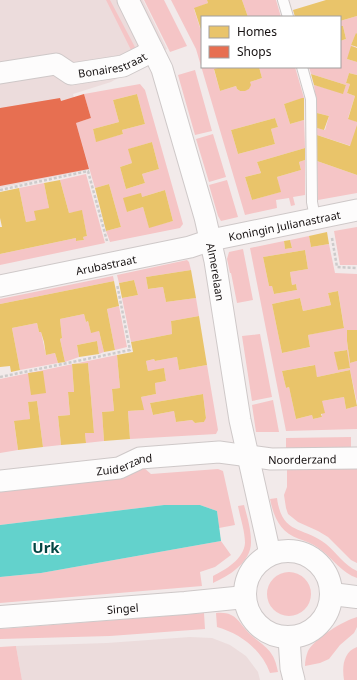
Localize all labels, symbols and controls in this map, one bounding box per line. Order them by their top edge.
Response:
legend [201,16,341,68]
text: Homes [237,23,277,40]
text: Shops [237,43,272,60]
street label: Bonairestraat [77,49,149,80]
street label: Koningin Julianastraat [227,206,342,244]
street label: Almerelaan [204,241,229,302]
street label: Arubastraat [74,251,137,278]
street label: Zuiderzand [95,450,153,478]
street label: Noorderzand [268,451,337,467]
district label: Urk [32,537,60,557]
street label: Singel [106,599,139,616]

